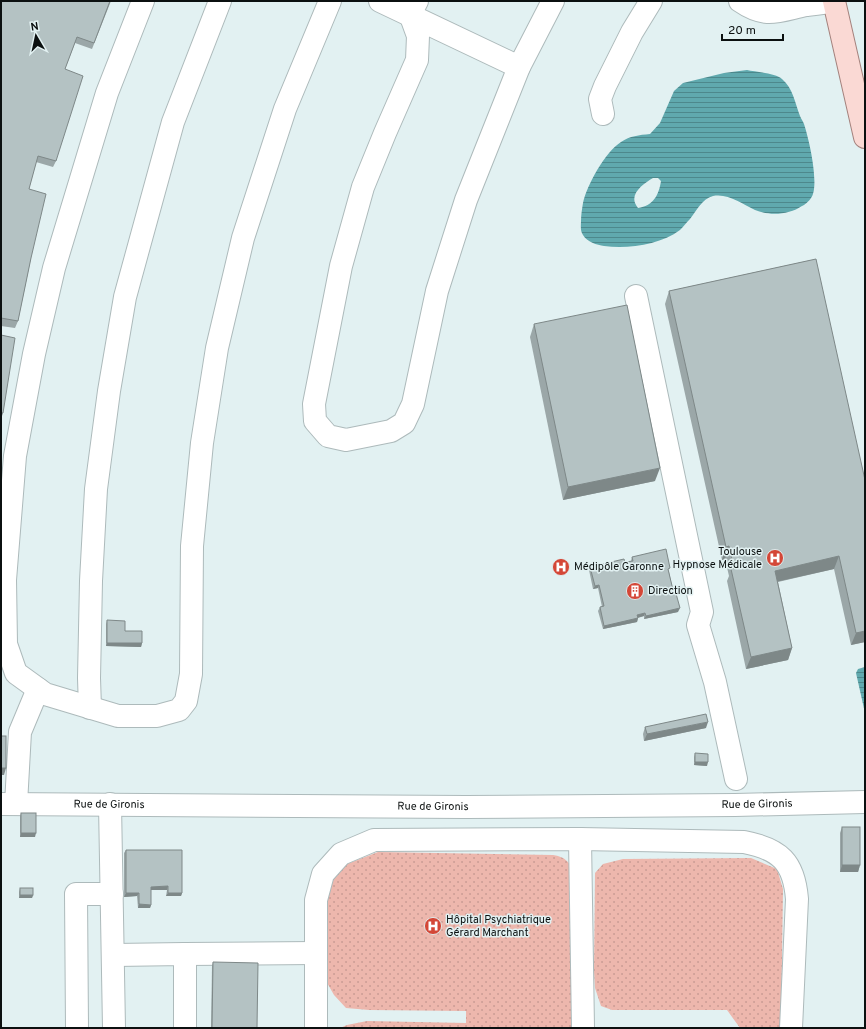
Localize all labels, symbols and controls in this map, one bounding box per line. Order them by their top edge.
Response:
north arrow [16,16,56,56]
scale bar [722,16,783,42]
text: N [30,20,40,35]
text: 20 m [728,23,756,39]
place label: Toulouse Hypnose Médicale [673,545,762,572]
hospital icon: Toulouse Hypnose Médicale [765,548,785,568]
hospital icon: Médipôle Garonne [551,557,571,577]
place label: Médipôle Garonne [574,560,664,574]
building icon: Direction [625,581,645,601]
place label: Direction [648,584,693,598]
street label: Rue de Gironis [73,797,145,812]
street label: Rue de Gironis [721,797,793,812]
street label: Rue de Gironis [397,800,469,814]
place label: Hôpital Psychiatrique Gérard Marchant [446,913,551,940]
hospital icon: Hôpital Psychiatrique Gérard Marchant [423,916,443,936]

